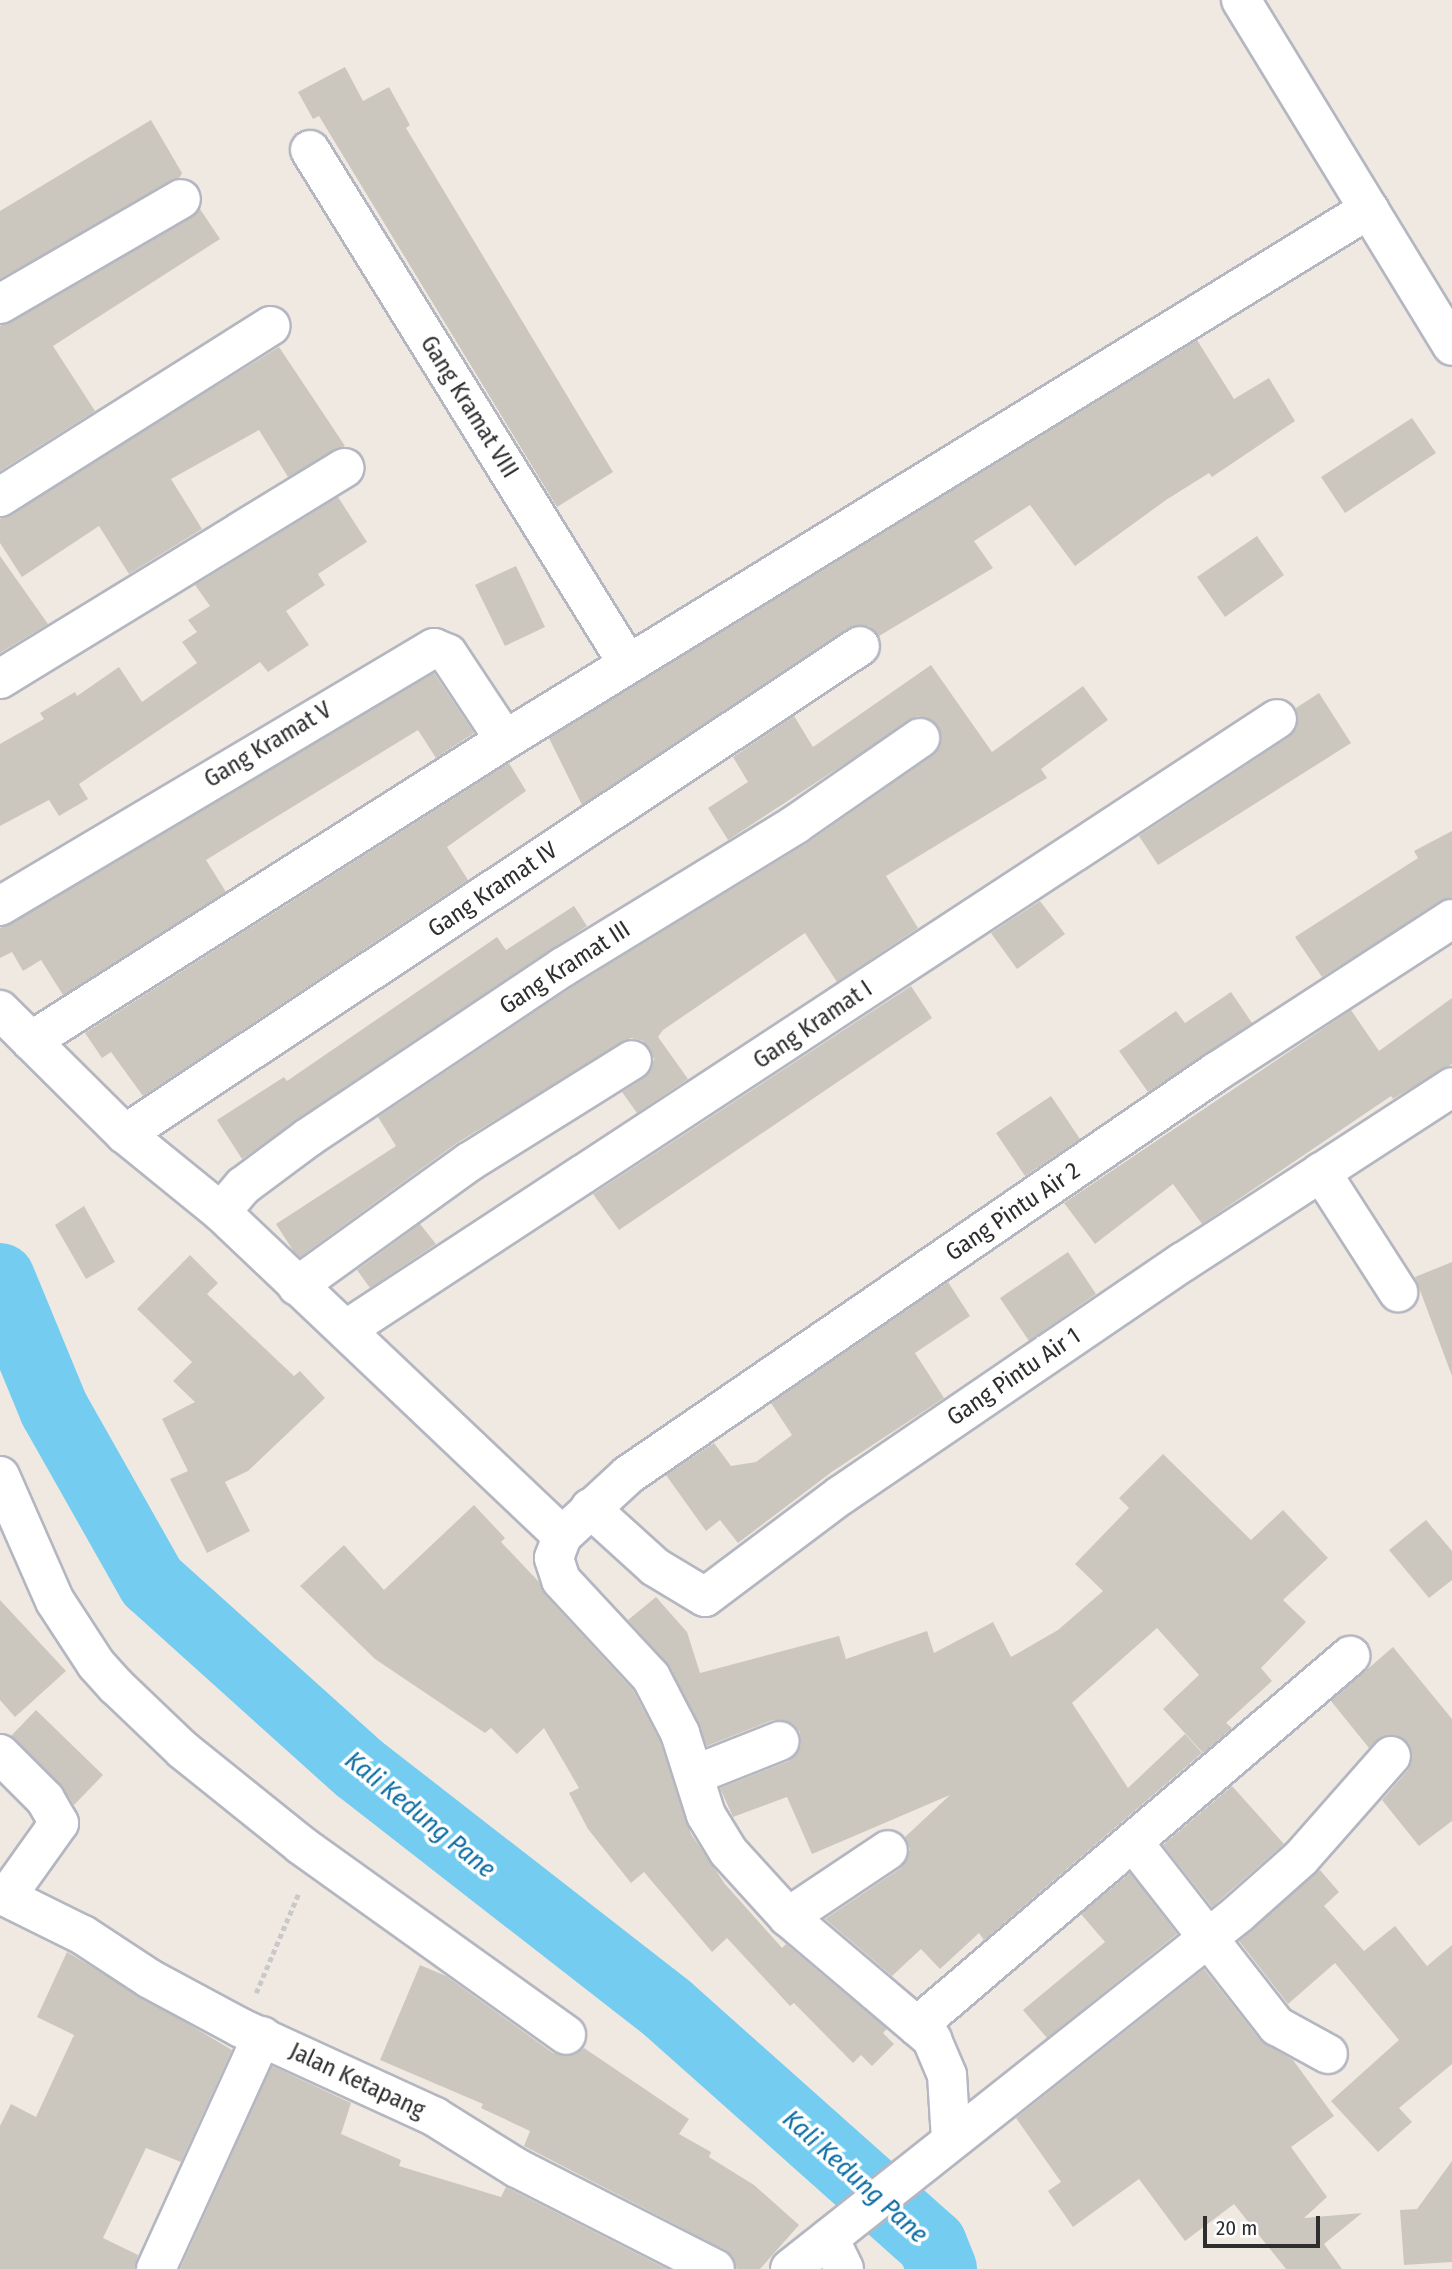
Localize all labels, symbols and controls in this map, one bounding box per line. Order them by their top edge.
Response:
street label: Gang Kramat VIII [414,331,524,483]
street label: Gang Kramat V [199,696,337,794]
street label: Gang Kramat IV [423,836,563,944]
street label: Gang Kramat III [494,915,636,1021]
street label: Gang Kramat I [748,975,878,1075]
street label: Gang Pintu Air 2 [940,1157,1086,1267]
street label: Gang Pintu Air 1 [942,1322,1086,1432]
water label: Kali Kedung Pane [339,1745,501,1885]
street label: Jalan Ketapang [285,2037,429,2125]
water label: Kali Kedung Pane [776,2104,934,2250]
scale bar [1207,2202,1324,2246]
text: 20 m [1216,2215,1257,2241]

